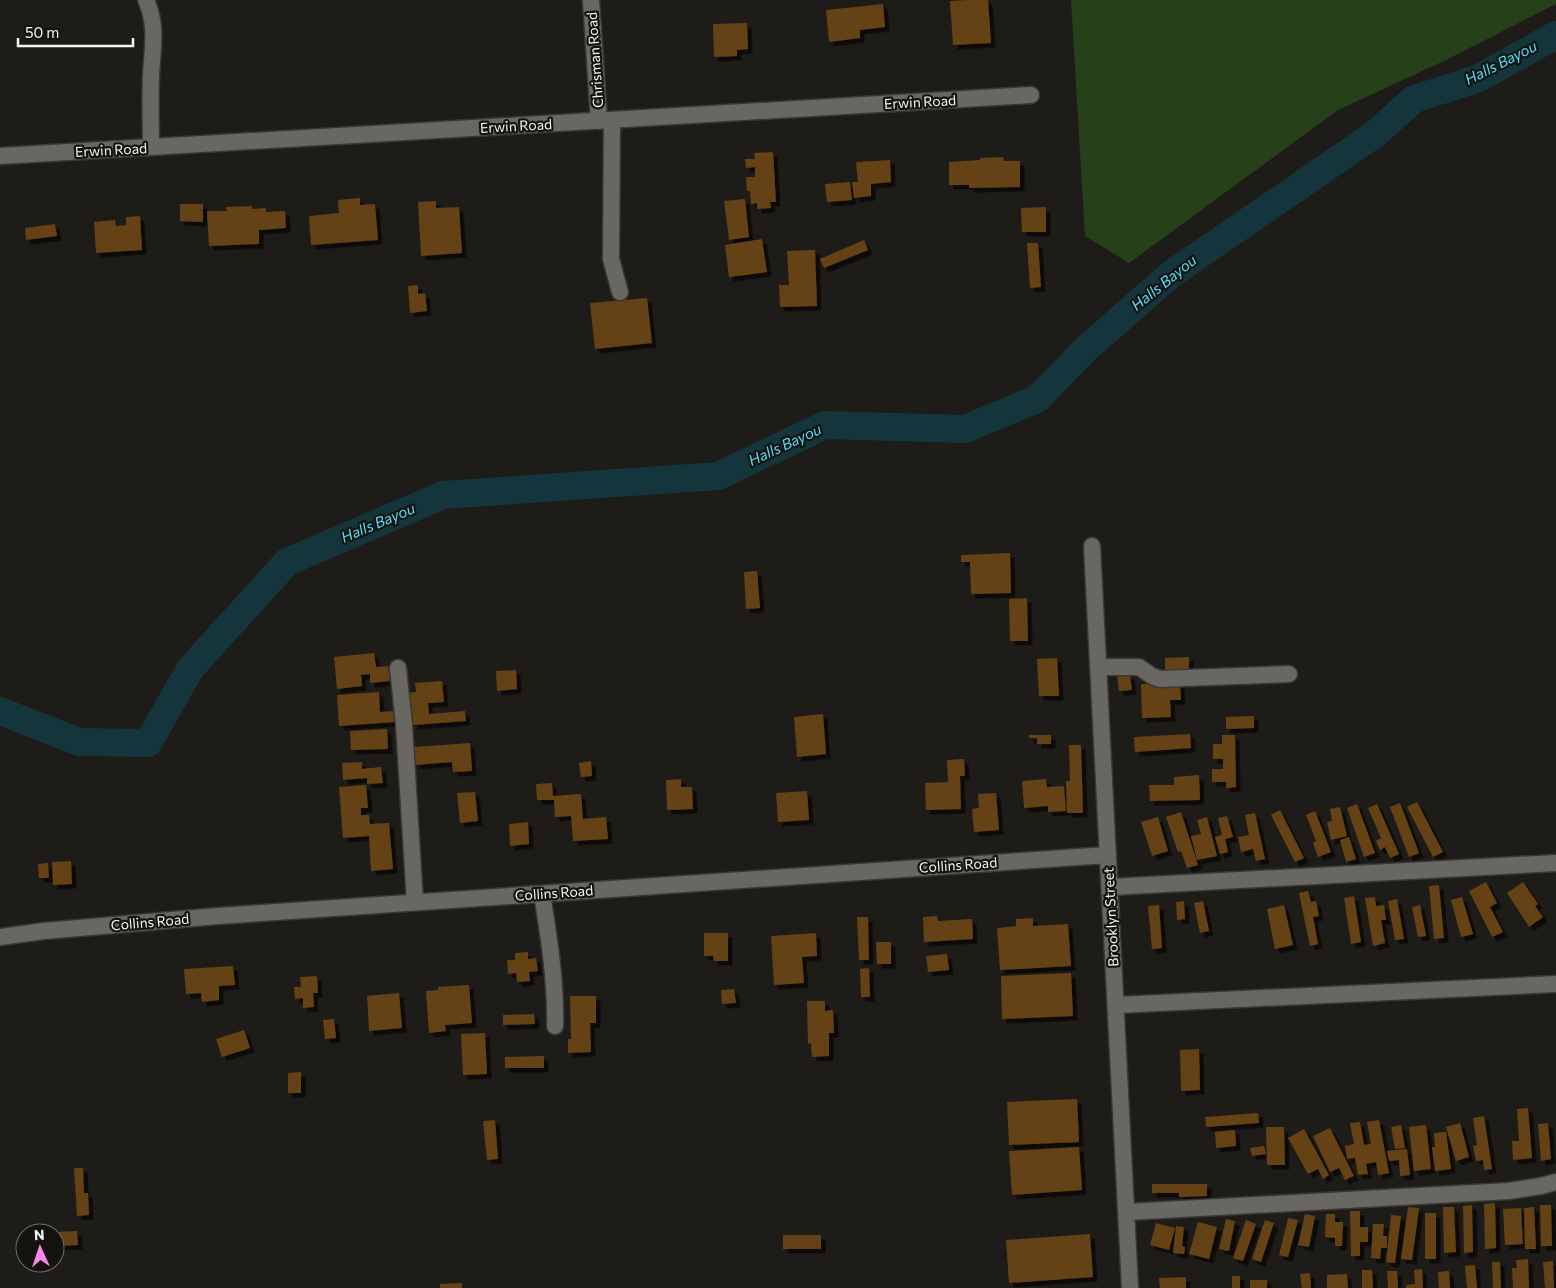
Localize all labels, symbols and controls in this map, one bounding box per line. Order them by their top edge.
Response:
street label: Chrisman Road [583,12,606,109]
scale bar [18,15,132,47]
text: 50 m [25,23,59,41]
water label: Halls Bayou [1461,36,1540,88]
street label: Erwin Road [884,91,956,112]
street label: Erwin Road [480,115,552,136]
street label: Erwin Road [75,139,147,160]
water label: Halls Bayou [1127,250,1200,314]
water label: Halls Bayou [745,419,825,469]
water label: Halls Bayou [338,498,418,546]
street label: Collins Road [918,853,998,876]
street label: Brooklyn Street [1099,867,1122,967]
street label: Collins Road [514,881,594,904]
street label: Collins Road [110,910,190,933]
north arrow [15,1223,65,1273]
text: N [34,1226,45,1243]

